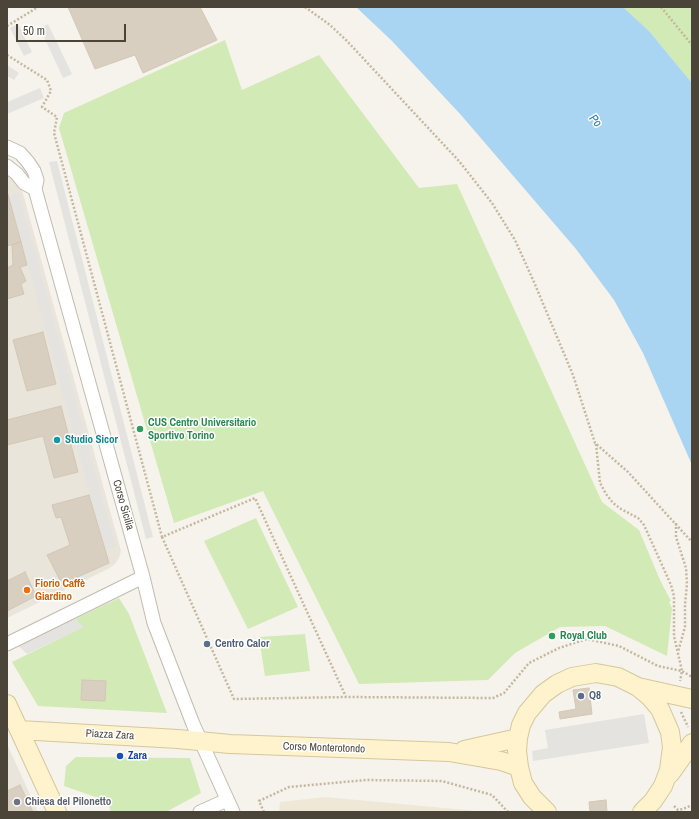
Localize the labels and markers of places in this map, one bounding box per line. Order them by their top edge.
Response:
place label: CUS Centro Universitario Sportivo Torino [148,416,256,442]
marker: CUS Centro Universitario Sportivo Torino [135,424,145,434]
place label: Studio Sicor [65,433,118,447]
marker: Studio Sicor [52,435,62,445]
place label: Fiorio Caffè Giardino [35,577,85,603]
marker: Fiorio Caffè Giardino [22,585,32,595]
place label: Royal Club [560,629,607,643]
marker: Royal Club [547,631,557,641]
place label: Centro Calor [215,637,270,651]
marker: Centro Calor [202,639,212,649]
place label: Q8 [589,689,601,703]
marker: Q8 [576,691,586,701]
place label: Zara [128,749,147,763]
marker: Zara [115,751,125,761]
place label: Chiesa del Pilonetto [25,795,111,809]
marker: Chiesa del Pilonetto [12,797,22,807]

